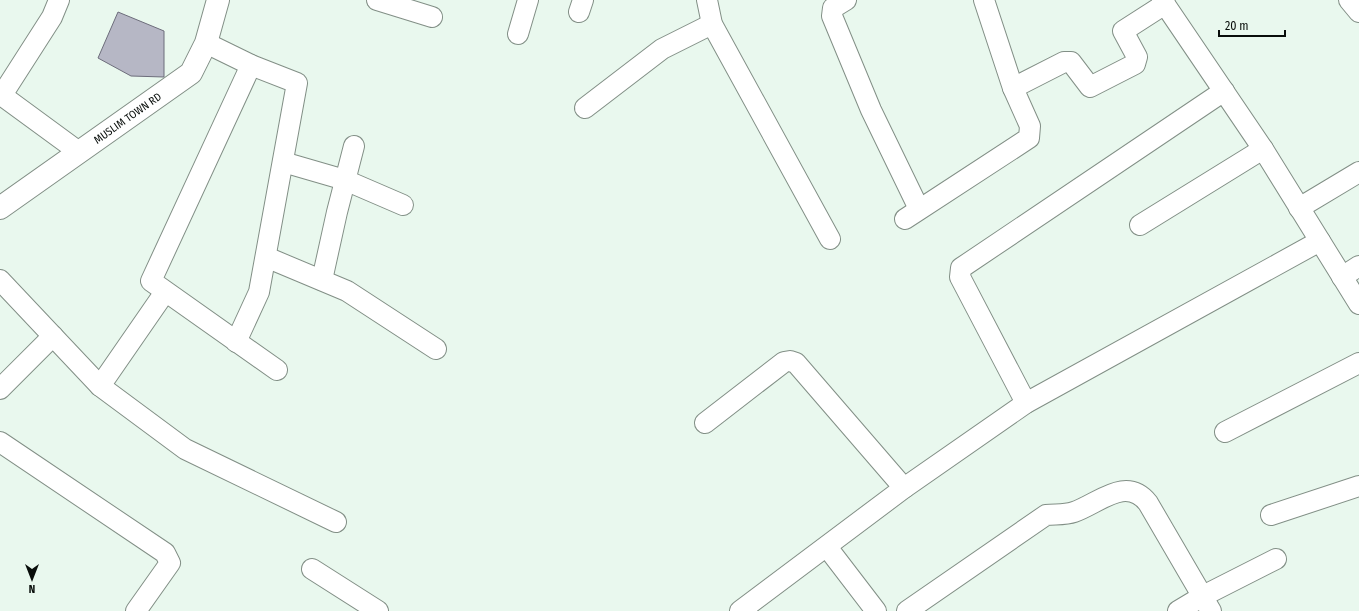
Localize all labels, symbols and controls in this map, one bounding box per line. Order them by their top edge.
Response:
scale bar [1219,12,1285,38]
text: 20 m [1225,19,1249,33]
street label: MUSLIM TOWN RD [91,90,164,147]
north arrow [12,559,52,599]
text: N [29,582,35,595]

